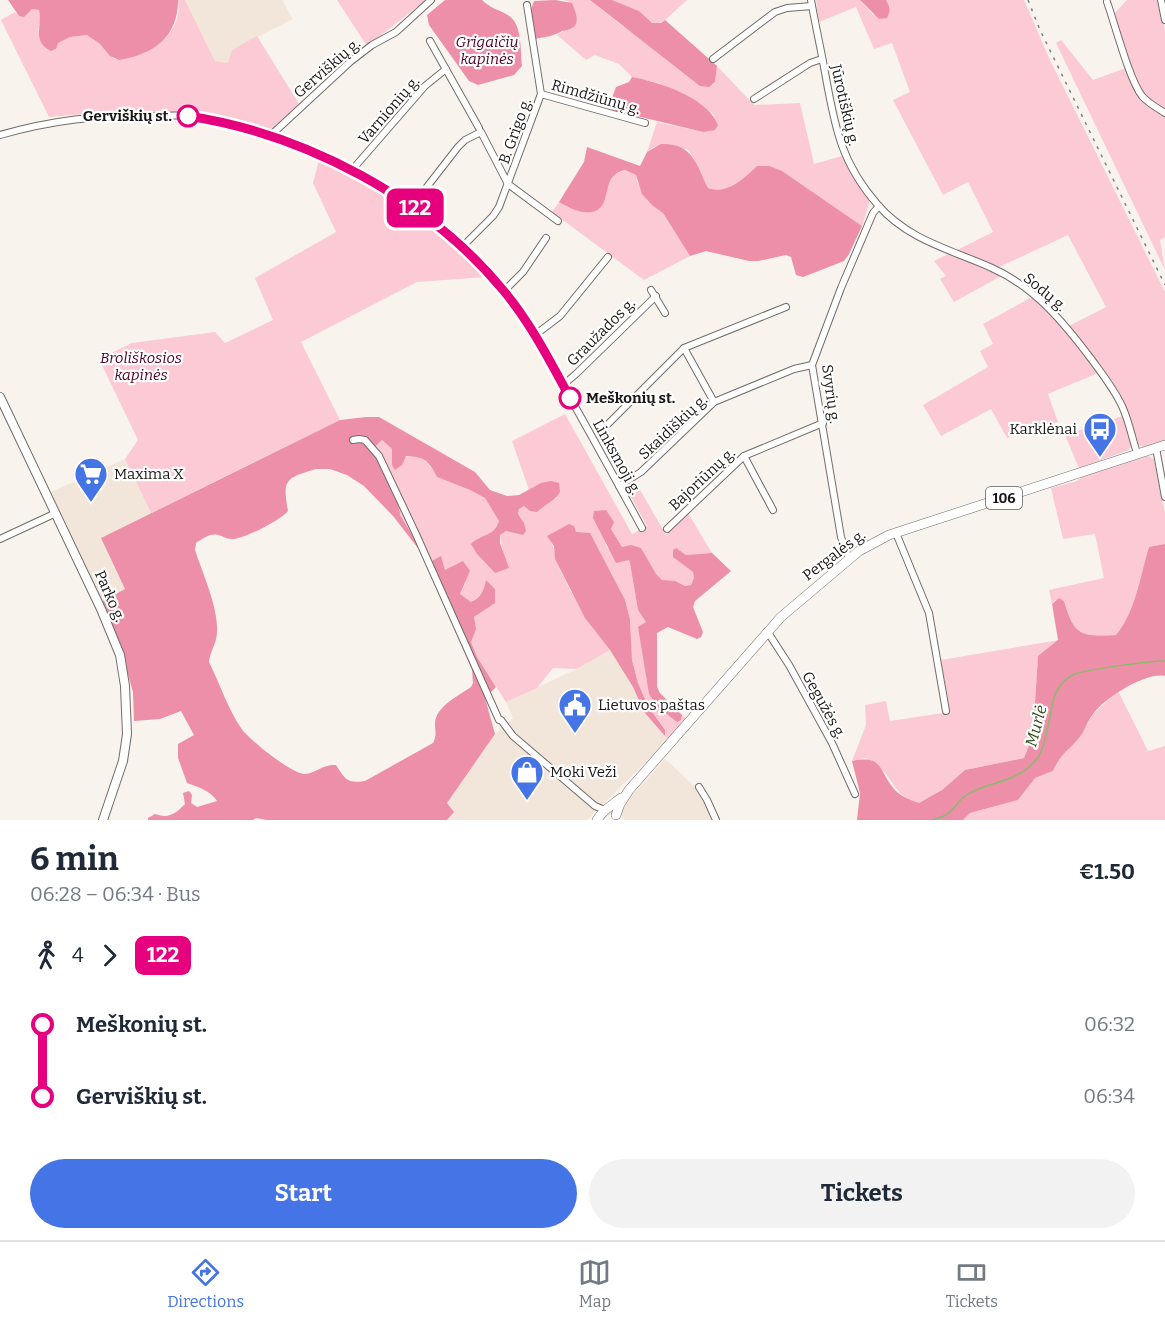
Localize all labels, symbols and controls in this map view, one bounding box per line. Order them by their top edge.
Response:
park label: Grigaičių kapinės [455,33,519,68]
street label: Gerviškių g. [290,34,364,102]
street label: Jūrotiškių g. [827,62,863,147]
street label: Varnionių g. [355,72,423,148]
street label: Rimdžiūnų g. [549,76,643,118]
street label: B. Grigo g. [495,96,535,166]
marker: Gerviškių st. [177,105,199,127]
place label: Gerviškių st. [83,107,172,125]
line badge: 122 [380,188,450,228]
text: 122 [399,195,431,221]
street label: Sodų g. [1020,269,1070,315]
street label: Graužados g. [563,294,639,370]
park label: Broliškosios kapinės [100,349,182,384]
street label: Svyrių g. [818,363,844,425]
marker: Meškonių st. [559,387,581,409]
place label: Meškonių st. [586,389,675,407]
street label: Skaidiškių g. [635,391,711,463]
bus stop icon: Karklėnai [1082,411,1118,458]
street label: Linksmoji g. [589,416,645,498]
place label: Karklėnai [1009,420,1078,438]
street label: Bajoriūnų g. [665,444,739,514]
supermarket icon: Maxima X [73,456,109,503]
place label: Maxima X [114,465,184,483]
road number: 106 [986,487,1022,509]
street label: Pergalės g. [799,526,869,584]
street label: Parko g. [91,568,129,624]
street label: Gegužės g. [798,668,850,742]
public building icon: Lietuvos paštas [557,687,593,734]
place label: Lietuvos paštas [598,696,705,714]
water label: Murlė [1021,703,1051,749]
shop icon: Moki Veži [509,754,545,801]
place label: Moki Veži [550,763,617,781]
text: 6 min [30,839,119,879]
text: €1.50 [1079,858,1135,885]
text: 06:28 – 06:34 · Bus [30,882,201,906]
icon: walk [30,939,63,972]
icon: forward [93,939,126,972]
text: 122 [147,942,179,968]
text: 4 [72,943,84,967]
text: Meškonių st. [76,1011,207,1038]
text: 06:32 [1084,1012,1135,1036]
text: Gerviškių st. [76,1083,207,1110]
text: 06:34 [1083,1084,1135,1108]
button: Start [30,1159,577,1228]
button: Tickets [589,1159,1135,1228]
tab: Directions [167,1256,244,1311]
tab: Map [578,1256,611,1311]
tab: Tickets [946,1256,998,1311]

